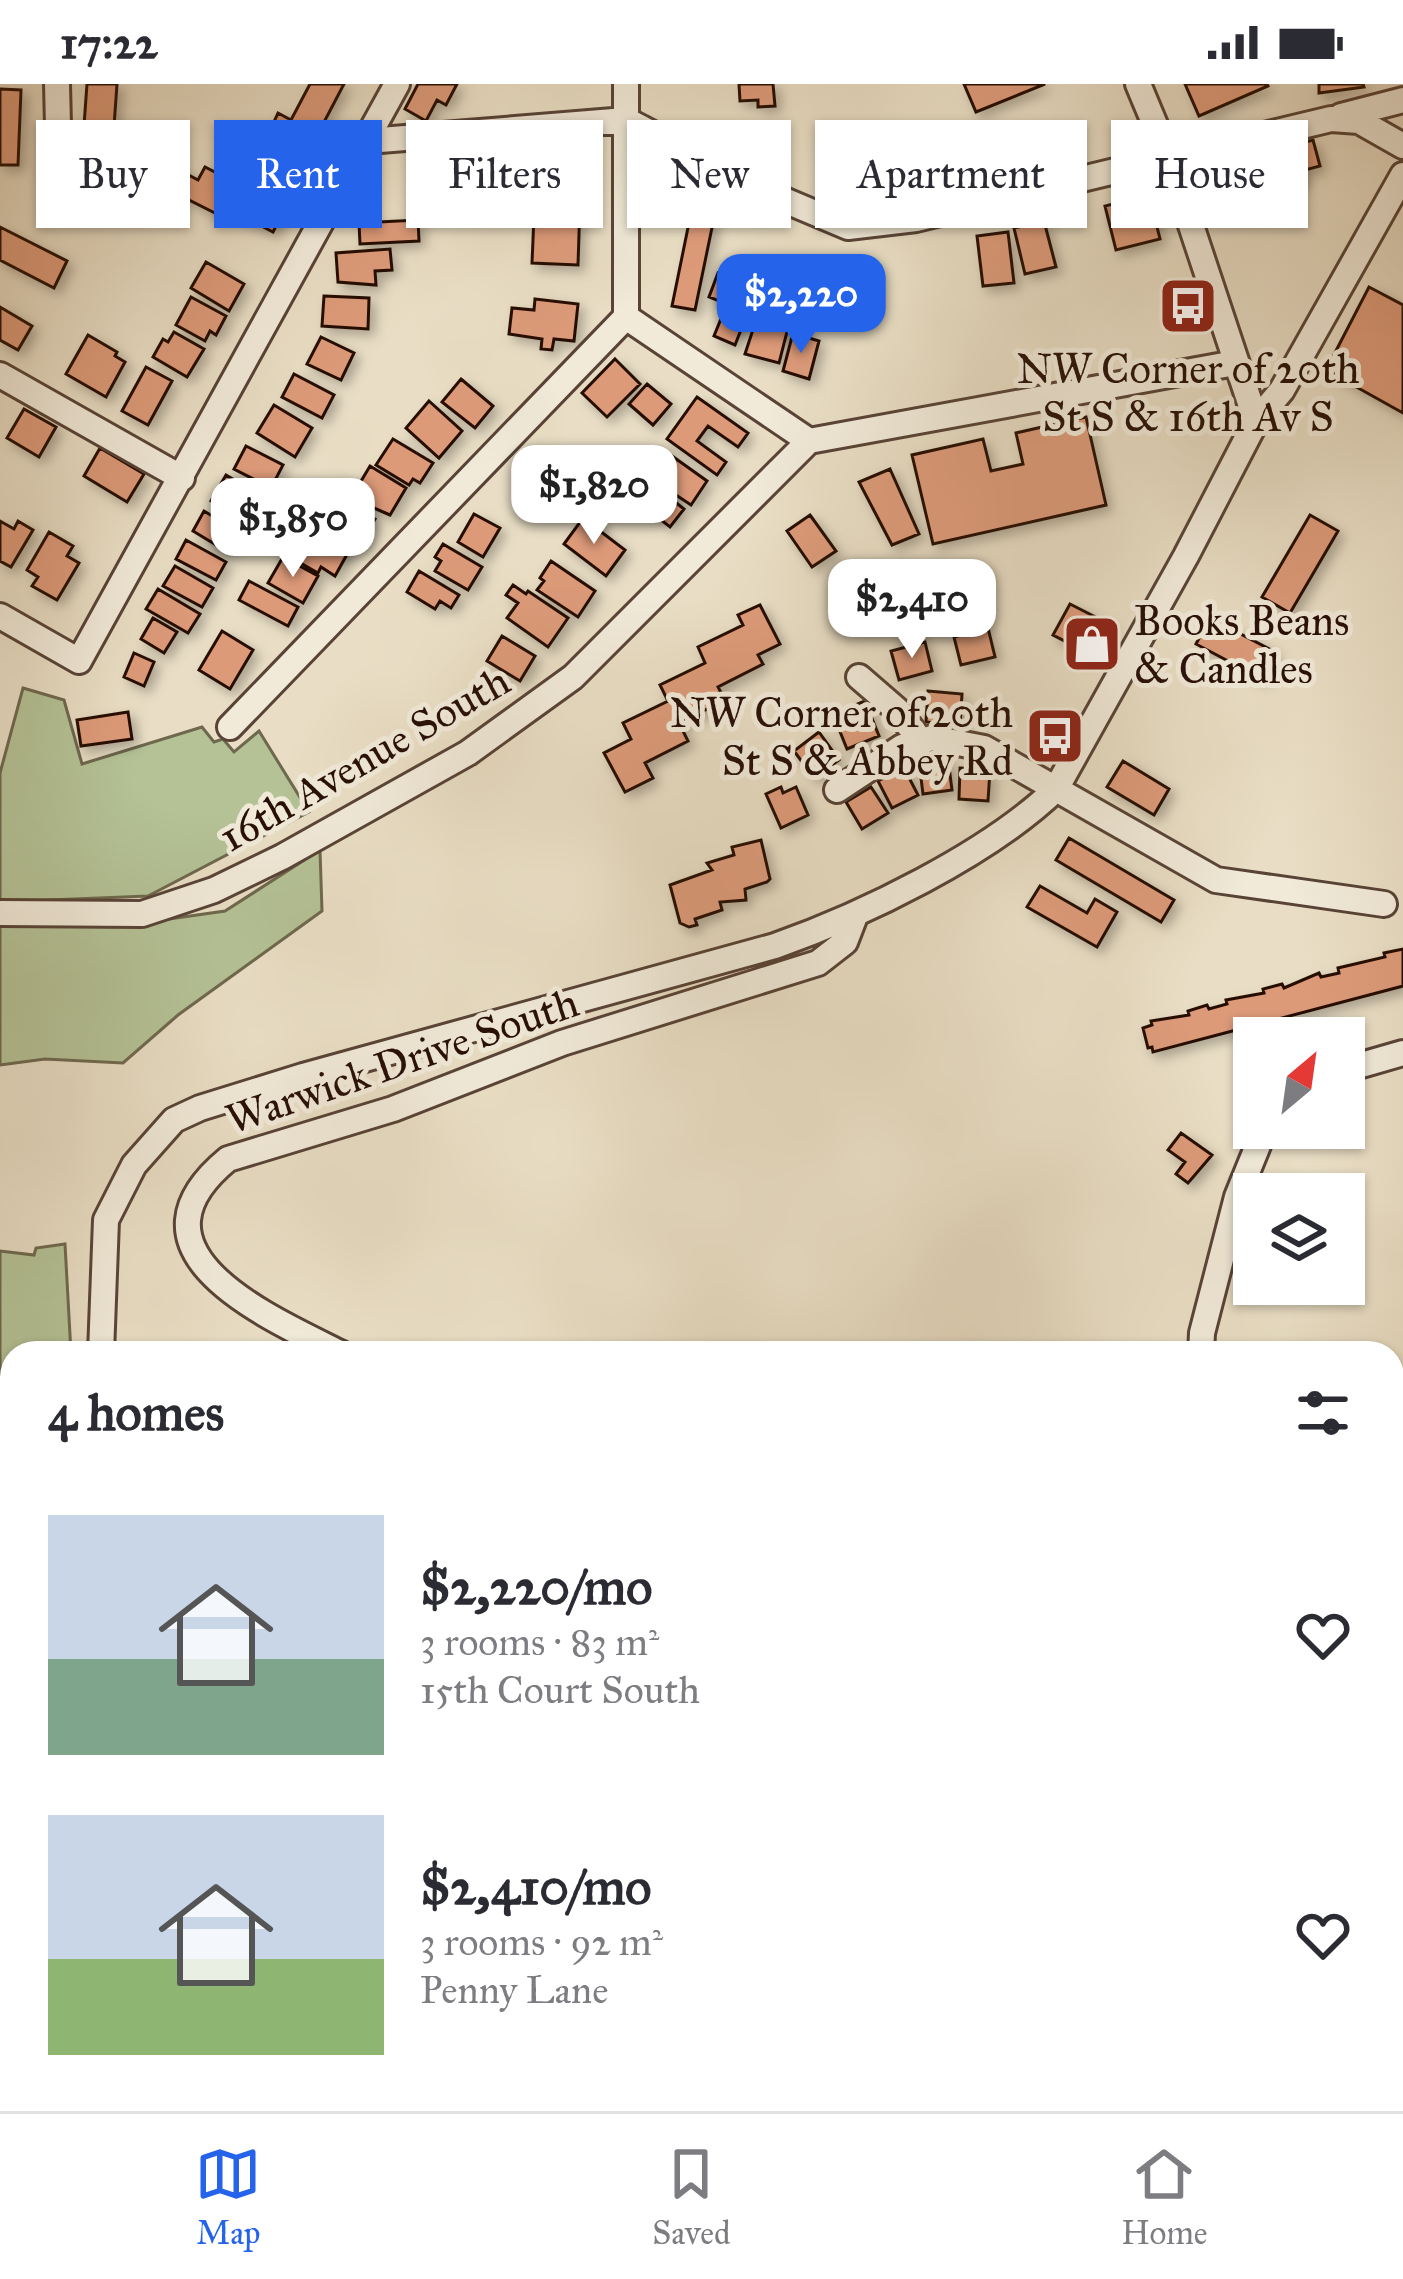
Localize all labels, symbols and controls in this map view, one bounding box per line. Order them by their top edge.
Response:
text: 17:22 [60,15,157,70]
chip: Buy [36,120,190,228]
chip: Rent [214,120,382,228]
chip: Filters [406,120,603,228]
chip: New [627,120,791,228]
chip: Apartment [815,120,1087,228]
chip: House [1111,120,1308,228]
pin: $2,220 [703,254,899,356]
text: $2,220 [744,269,858,317]
bus stop icon: NW Corner of 20th St S & 16th Av S [1157,275,1219,337]
place label: NW Corner of 20th St S & 16th Av S [1016,343,1360,443]
pin: $1,820 [496,445,692,547]
text: $1,820 [538,460,650,508]
pin: $1,850 [195,478,391,580]
text: $1,850 [238,493,348,541]
pin: $2,410 [814,559,1010,661]
text: $2,410 [855,574,969,622]
place label: Books Beans & Candles [1134,595,1349,695]
shop icon: Books Beans & Candles [1061,613,1123,675]
street label: 16th Avenue South [210,655,519,863]
place label: NW Corner of 20th St S & Abbey Rd [670,687,1013,787]
bus stop icon: NW Corner of 20th St S & Abbey Rd [1024,705,1086,767]
street label: Warwick Drive South [219,976,585,1146]
north arrow [1233,1017,1365,1149]
map controls [1233,1017,1365,1305]
button: layers [1233,1173,1365,1305]
icon: filters [1290,1380,1356,1446]
text: 4 homes [48,1382,224,1444]
text: $2,220/mo [420,1556,652,1618]
icon: home [144,1563,288,1707]
icon: heart [1290,1602,1356,1668]
text: 3 rooms · 83 m² [420,1618,659,1666]
text: 15th Court South [420,1666,700,1714]
text: $2,410/mo [420,1856,651,1918]
icon: home [144,1863,288,2007]
icon: heart [1290,1902,1356,1968]
text: 3 rooms · 92 m² [420,1918,663,1966]
text: Penny Lane [420,1966,608,2014]
tab: Map [195,2141,261,2253]
tab: Saved [652,2141,731,2253]
tab: Home [1121,2141,1208,2253]

